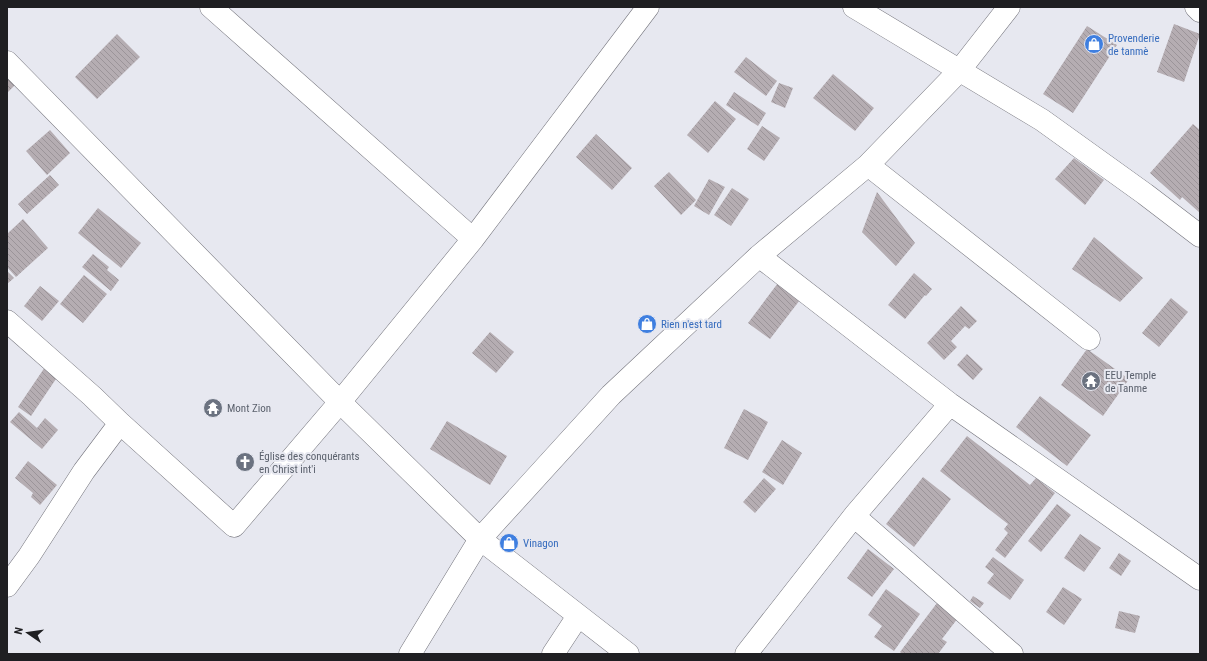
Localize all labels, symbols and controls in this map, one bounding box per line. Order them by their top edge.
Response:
place label: Provenderie de tanmè [1108,32,1160,58]
shop icon: Provenderie de tanmè [1083,33,1105,55]
shop icon: Rien n'est tard [636,313,658,335]
place label: Rien n'est tard [661,318,722,331]
place label: EEU Temple de Tanme [1105,369,1156,395]
temple icon: EEU Temple de Tanme [1080,370,1102,392]
temple icon: Mont Zion [202,397,224,419]
place label: Mont Zion [227,402,271,415]
place label: Église des conquérants en Christ int'i [259,450,360,476]
church icon: Église des conquérants en Christ int'i [234,451,256,473]
shop icon: Vinagon [498,532,520,554]
place label: Vinagon [523,537,559,550]
north arrow [8,613,48,653]
text: N [12,626,26,636]

